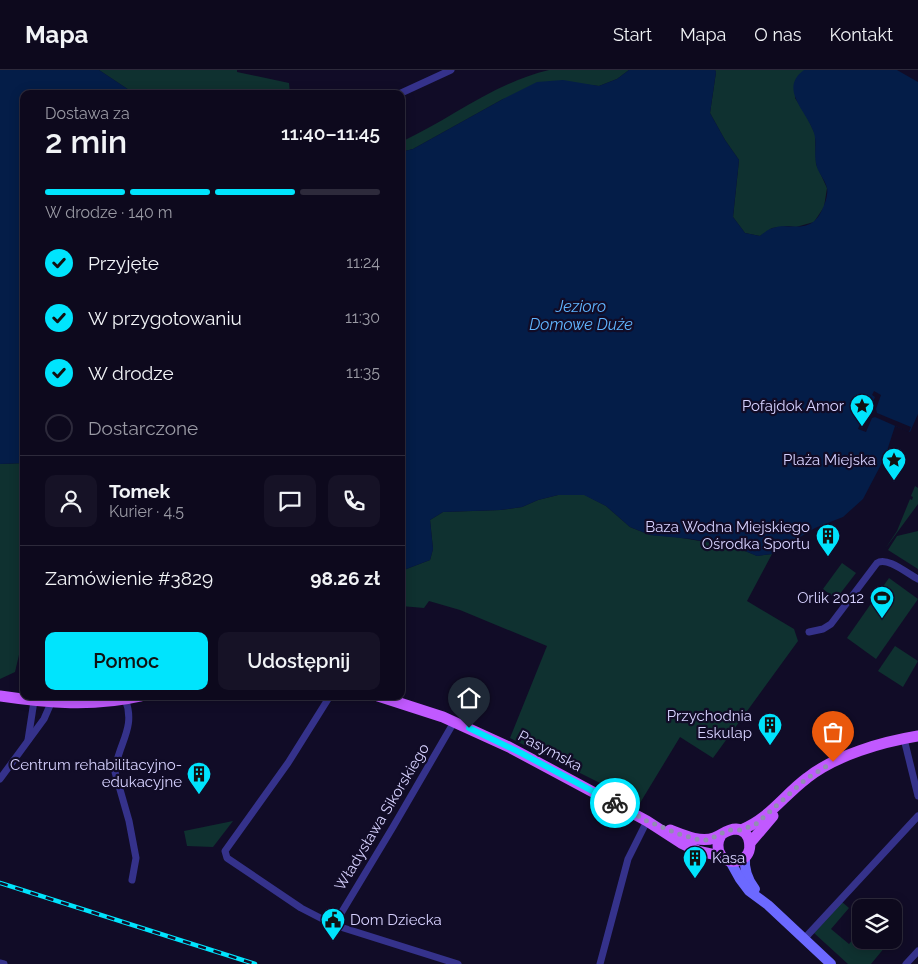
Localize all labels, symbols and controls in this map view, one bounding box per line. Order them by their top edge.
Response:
text: Mapa [25,20,88,49]
text: Start [613,24,652,45]
text: Mapa [680,24,726,45]
text: O nas [754,24,801,45]
text: Kontakt [829,24,893,45]
text: Dostawa za [45,104,130,123]
text: 11:40–11:45 [281,122,380,144]
text: 2 min [45,123,127,160]
text: W drodze · 140 m [45,203,172,222]
icon: check [45,249,73,277]
text: Przyjęte [88,252,159,274]
text: 11:24 [346,253,380,272]
water label: Jezioro Domowe Duże [529,297,633,334]
icon: check [45,304,73,332]
text: W przygotowaniu [88,307,242,329]
text: 11:30 [345,308,380,327]
icon: check [45,359,73,387]
text: W drodze [88,362,174,384]
text: 11:35 [346,363,380,382]
place icon: Pofajdok Amor [849,393,875,427]
place label: Pofajdok Amor [742,397,845,415]
text: Dostarczone [88,417,198,439]
place icon: Plaża Miejska [881,447,907,481]
place label: Plaża Miejska [783,451,876,469]
button: person [45,475,97,527]
button: chat [264,475,316,527]
button: phone [328,475,380,527]
text: Tomek [109,480,170,502]
text: Kurier · 4.5 [109,502,184,521]
place label: Baza Wodna Miejskiego Ośrodka Sportu [645,518,810,553]
building icon: Baza Wodna Miejskiego Ośrodka Sportu [815,523,841,557]
text: Zamówienie #3829 [45,567,213,589]
text: 98.26 zł [310,567,380,589]
sports icon: Orlik 2012 [869,585,895,619]
place label: Orlik 2012 [797,589,864,607]
button: Pomoc [45,632,208,690]
button: Udostępnij [218,632,380,690]
pin [448,677,490,728]
icon: home [455,684,483,712]
place label: Przychodnia Eskulap [667,707,752,742]
pin [812,711,854,762]
building icon: Przychodnia Eskulap [757,712,783,746]
icon: bag [819,718,847,746]
street label: Pasymska [515,727,585,775]
street label: Władysława Sikorskiego [331,740,433,894]
place label: Centrum rehabilitacyjno- edukacyjne [10,756,182,791]
building icon: Centrum rehabilitacyjno- edukacyjne [186,761,212,795]
courier [590,778,640,828]
icon: bike [601,789,629,817]
building icon: Kasa [682,845,708,879]
place label: Kasa [712,849,745,867]
map controls [852,899,902,949]
button: layers [852,899,902,949]
public building icon: Dom Dziecka [320,907,346,941]
place label: Dom Dziecka [350,911,442,929]

